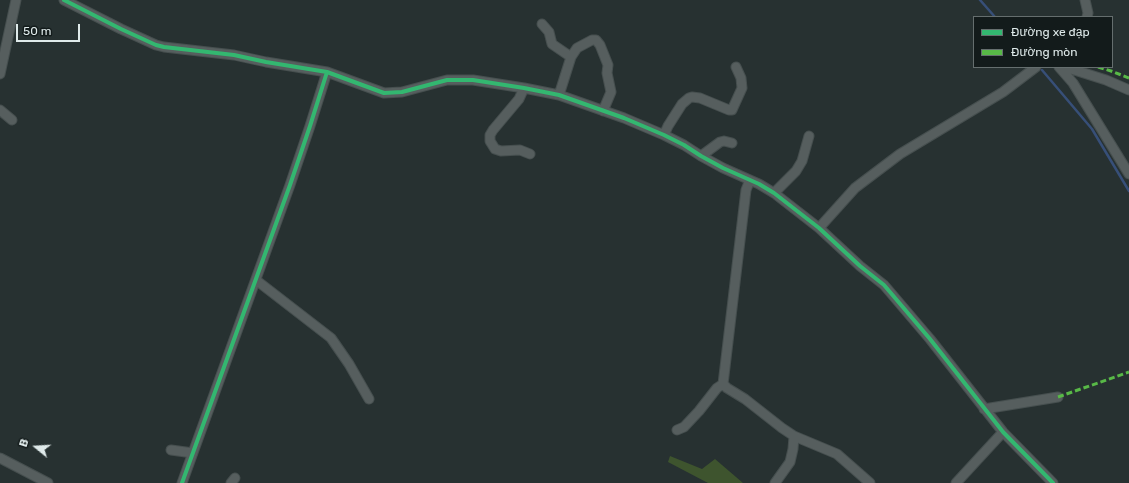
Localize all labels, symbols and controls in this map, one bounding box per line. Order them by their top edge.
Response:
scale bar [18,16,82,42]
legend [973,16,1113,68]
text: 50 m [23,24,51,38]
text: Đường xe đạp [1011,25,1090,39]
text: Đường mòn [1011,45,1077,59]
north arrow [16,427,56,467]
text: B [17,437,31,449]

